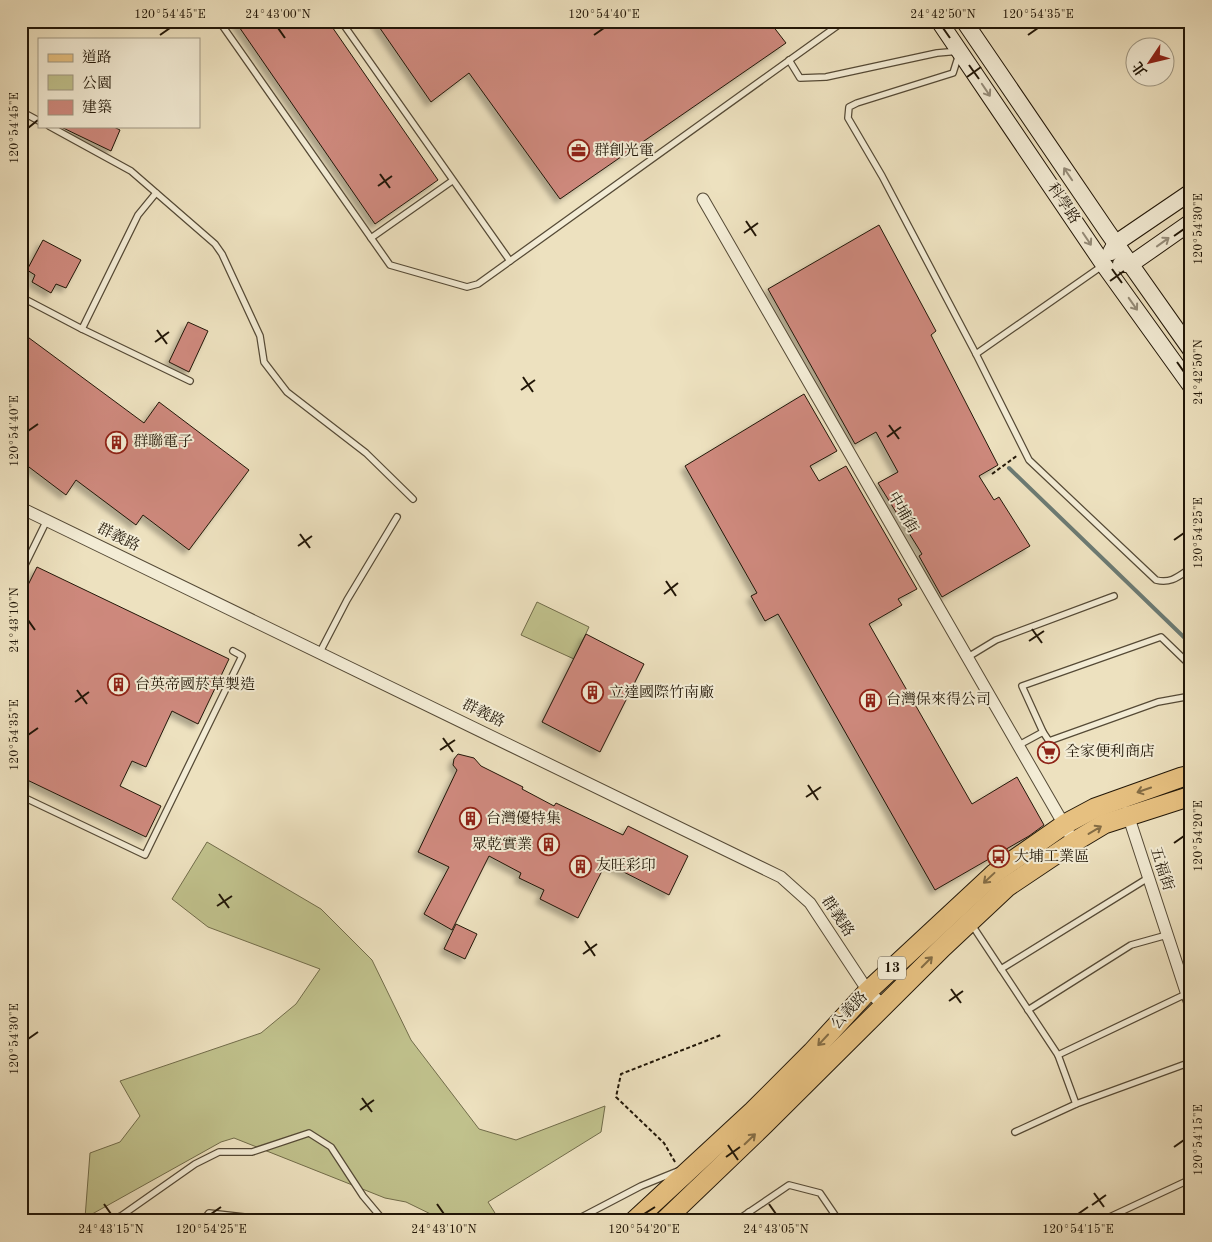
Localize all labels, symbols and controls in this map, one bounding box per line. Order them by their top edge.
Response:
text: 120°54'45"E [134,8,206,21]
text: 120°54'40"E [568,8,640,21]
text: 24°42'50"N [910,8,976,21]
text: 120°54'35"E [1002,8,1074,21]
text: 24°43'00"N [245,9,311,21]
legend [38,38,200,128]
north arrow [1124,38,1174,88]
text: 道路 [82,49,112,66]
text: 北 [1130,59,1150,79]
text: 公園 [82,75,112,92]
one-way arrow [981,83,991,97]
text: 120°54'45"E [8,92,21,164]
text: 建築 [82,99,112,116]
office icon: 群創光電 [566,139,590,163]
place label: 群創光電 [594,142,654,159]
one-way arrow [1063,167,1073,181]
street label: 科學路 [1044,180,1083,227]
text: 120°54'30"E [1192,193,1205,265]
one-way arrow [1082,232,1092,246]
one-way arrow [1156,237,1170,247]
one-way arrow [1128,297,1138,311]
text: 24°42'50"N [1192,339,1205,405]
text: 120°54'40"E [8,395,21,467]
building icon: 群聯電子 [105,430,129,454]
place label: 群聯電子 [133,433,193,450]
street label: 中埔街 [884,489,921,536]
text: 120°54'25"E [1192,497,1205,569]
street label: 群義路 [94,520,142,555]
text: 24°43'10"N [9,587,21,653]
building icon: 台英帝國菸草製造 [107,673,131,697]
place label: 台英帝國菸草製造 [135,676,255,693]
building icon: 立達國際竹南廠 [581,681,605,705]
place label: 立達國際竹南廠 [609,684,714,701]
building icon: 台灣保來得公司 [858,688,882,712]
place label: 台灣保來得公司 [886,691,991,708]
street label: 群義路 [459,696,507,731]
text: 120°54'35"E [8,699,21,771]
supermarket icon: 全家便利商店 [1037,740,1061,764]
place label: 全家便利商店 [1065,743,1155,760]
one-way arrow [1137,786,1153,795]
text: 120°54'20"E [1192,800,1205,872]
building icon: 台灣優特集 [458,807,482,831]
place label: 台灣優特集 [486,810,561,827]
one-way arrow [1087,824,1101,834]
building icon: 眾乾實業 [536,833,560,857]
place label: 眾乾實業 [472,836,532,853]
bus stop icon: 大埔工業區 [986,845,1010,869]
street label: 五福街 [1147,845,1177,893]
place label: 大埔工業區 [1014,848,1089,865]
building icon: 友旺彩印 [568,854,592,878]
place label: 友旺彩印 [596,856,656,874]
one-way arrow [983,872,996,884]
street label: 群義路 [818,893,857,940]
road number: 13 [878,956,906,980]
one-way arrow [921,956,933,969]
street label: 公義路 [828,988,871,1033]
text: 120°54'30"E [8,1003,21,1075]
one-way arrow [817,1034,829,1047]
text: 120°54'15"E [1192,1104,1205,1176]
one-way arrow [743,1133,756,1145]
text: 24°43'15"N [78,1223,144,1236]
text: 120°54'25"E [175,1223,247,1236]
text: 120°54'20"E [608,1223,680,1236]
text: 24°43'05"N [743,1223,809,1236]
text: 120°54'15"E [1042,1223,1114,1236]
text: 24°43'10"N [411,1224,477,1236]

